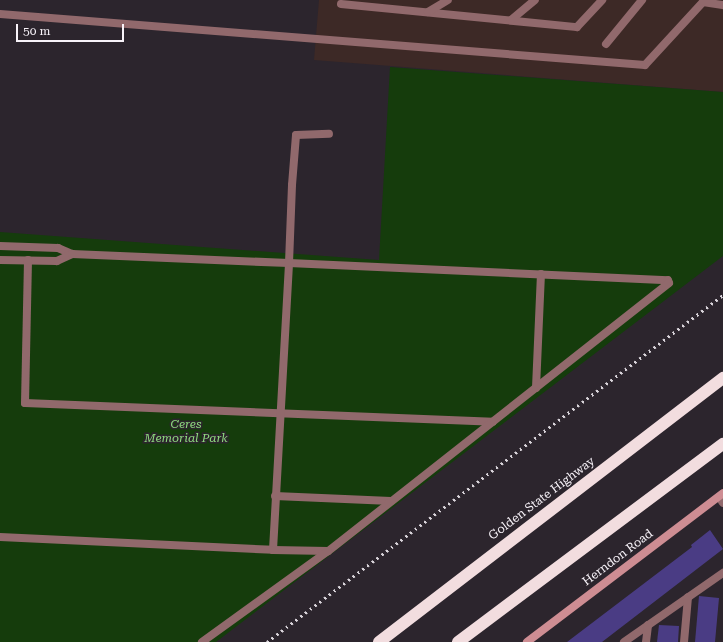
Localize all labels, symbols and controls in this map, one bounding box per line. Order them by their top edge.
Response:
scale bar [18,16,126,42]
text: 50 m [23,24,50,38]
park label: Ceres Memorial Park [144,418,228,446]
street label: Golden State Highway [486,454,598,544]
street label: Herndon Road [580,527,656,589]

